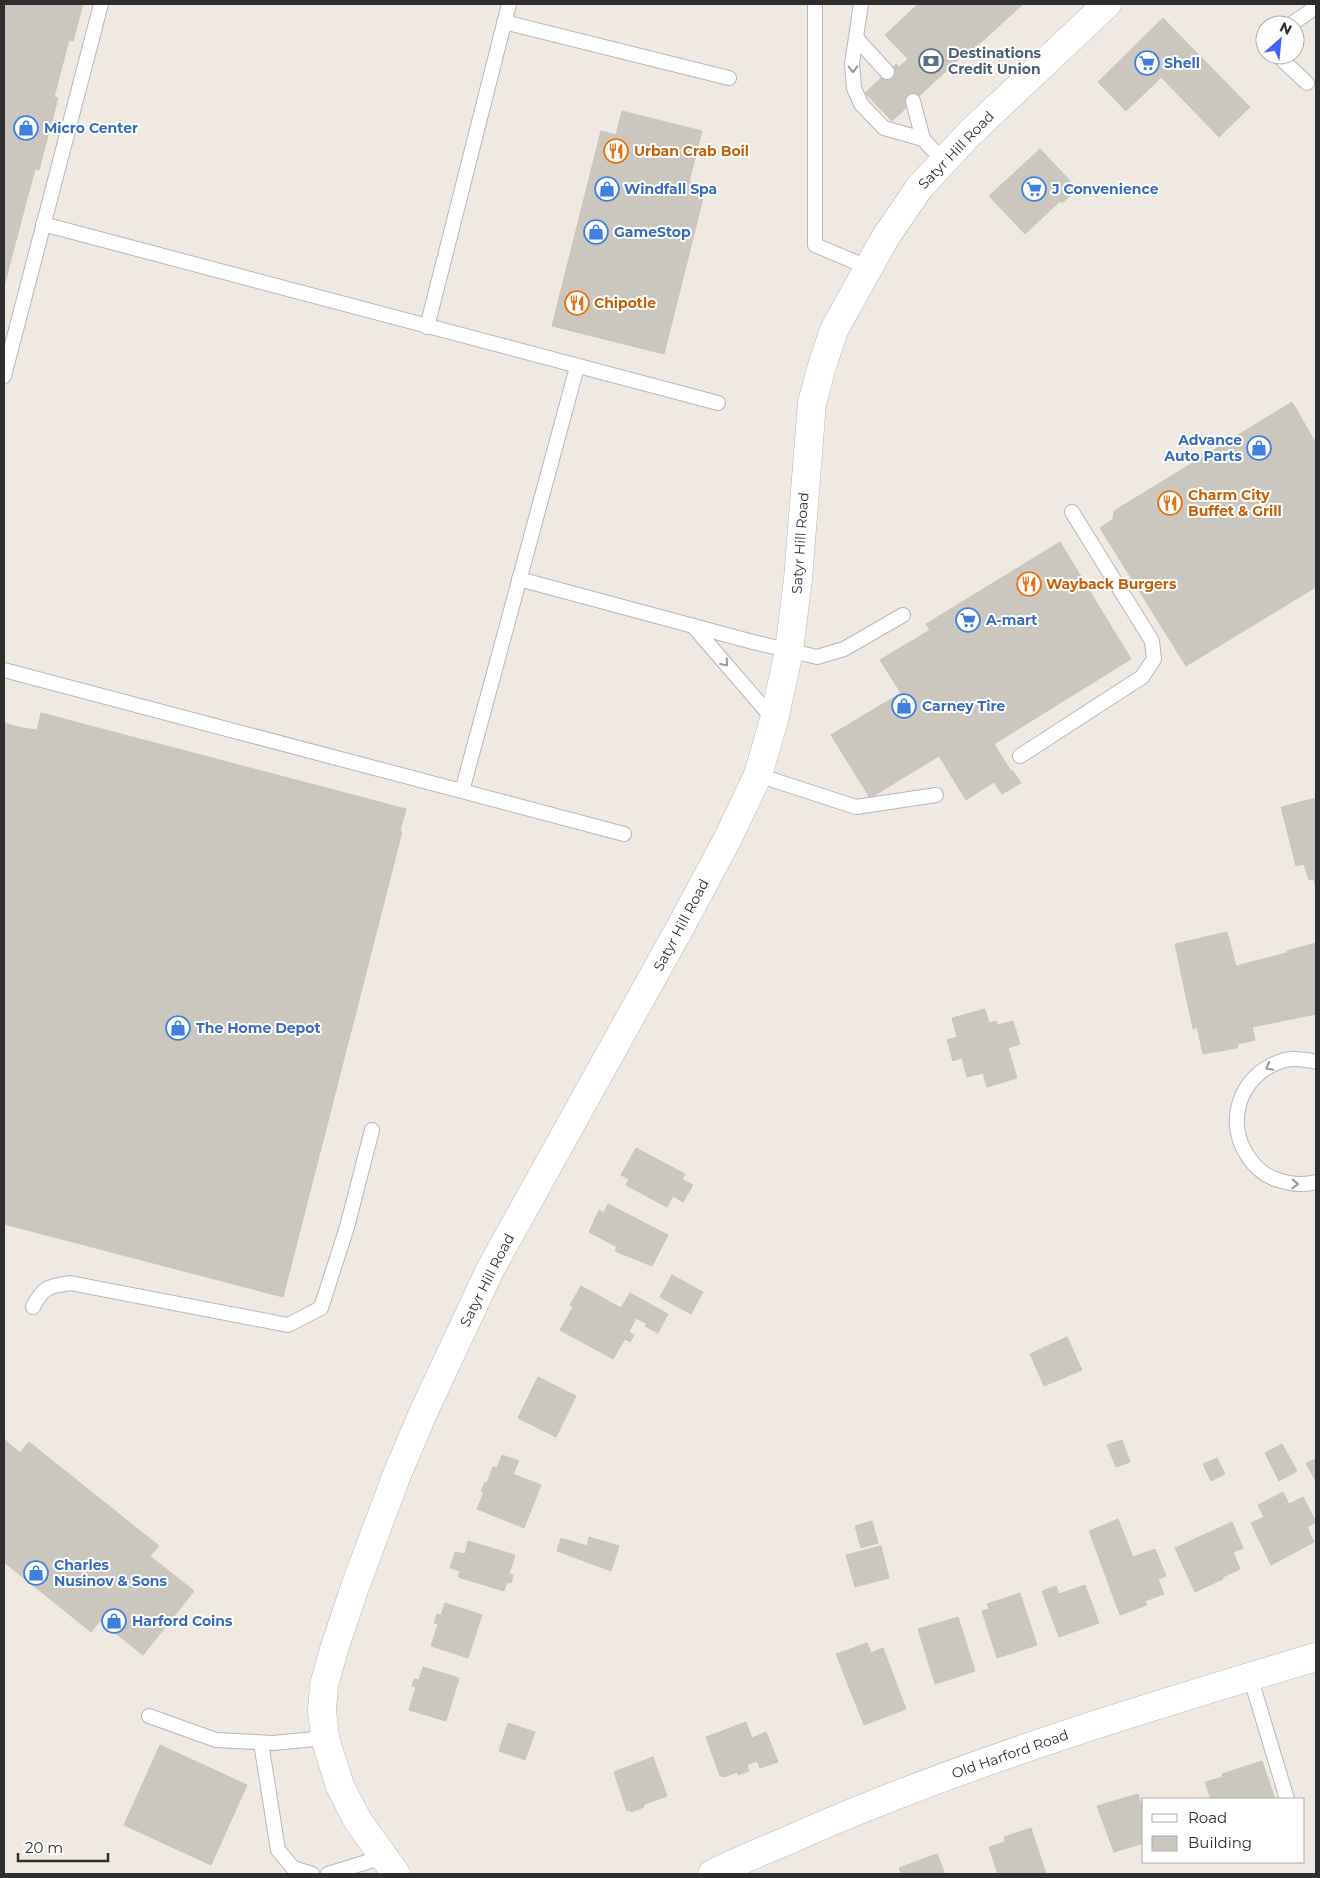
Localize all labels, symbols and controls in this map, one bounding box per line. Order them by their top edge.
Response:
north arrow [1255,15,1305,65]
text: N [1277,18,1295,39]
place label: Destinations Credit Union [948,44,1042,78]
bank icon: Destinations Credit Union [918,48,944,74]
supermarket icon: Shell [1134,50,1160,76]
place label: Shell [1164,54,1200,72]
one-way arrow [848,66,858,74]
street label: Satyr Hill Road [914,107,998,193]
shop icon: Micro Center [13,115,39,141]
place label: Micro Center [44,119,138,137]
restaurant icon: Urban Crab Boil [603,138,629,164]
place label: Urban Crab Boil [634,142,749,160]
shop icon: Windfall Spa [594,176,620,202]
supermarket icon: J Convenience [1021,176,1047,202]
place label: Windfall Spa [624,180,717,198]
place label: J Convenience [1051,180,1159,198]
shop icon: GameStop [583,219,609,245]
place label: GameStop [614,223,691,241]
restaurant icon: Chipotle [564,290,590,316]
place label: Chipotle [594,294,656,312]
place label: Advance Auto Parts [1163,431,1243,465]
shop icon: Advance Auto Parts [1246,435,1272,461]
place label: Charm City Buffet & Grill [1188,486,1282,520]
restaurant icon: Charm City Buffet & Grill [1157,490,1183,516]
street label: Satyr Hill Road [787,492,813,594]
restaurant icon: Wayback Burgers [1016,571,1042,597]
place label: Wayback Burgers [1046,575,1177,593]
supermarket icon: A-mart [955,607,981,633]
place label: A-mart [985,611,1037,629]
one-way arrow [719,657,728,666]
shop icon: Carney Tire [891,693,917,719]
place label: Carney Tire [922,697,1005,715]
street label: Satyr Hill Road [649,876,713,974]
shop icon: The Home Depot [165,1015,191,1041]
place label: The Home Depot [196,1019,321,1037]
one-way arrow [1266,1061,1275,1071]
one-way arrow [1291,1178,1299,1189]
street label: Satyr Hill Road [456,1231,518,1329]
place label: Charles Nusinov & Sons [54,1556,168,1590]
shop icon: Charles Nusinov & Sons [23,1560,49,1586]
shop icon: Harford Coins [101,1608,127,1634]
place label: Harford Coins [132,1612,233,1630]
street label: Old Harford Road [949,1726,1071,1782]
legend [1142,1798,1305,1863]
text: Road [1188,1808,1227,1827]
scale bar [18,1830,108,1862]
text: Building [1188,1833,1252,1852]
text: 20 m [25,1838,63,1857]

